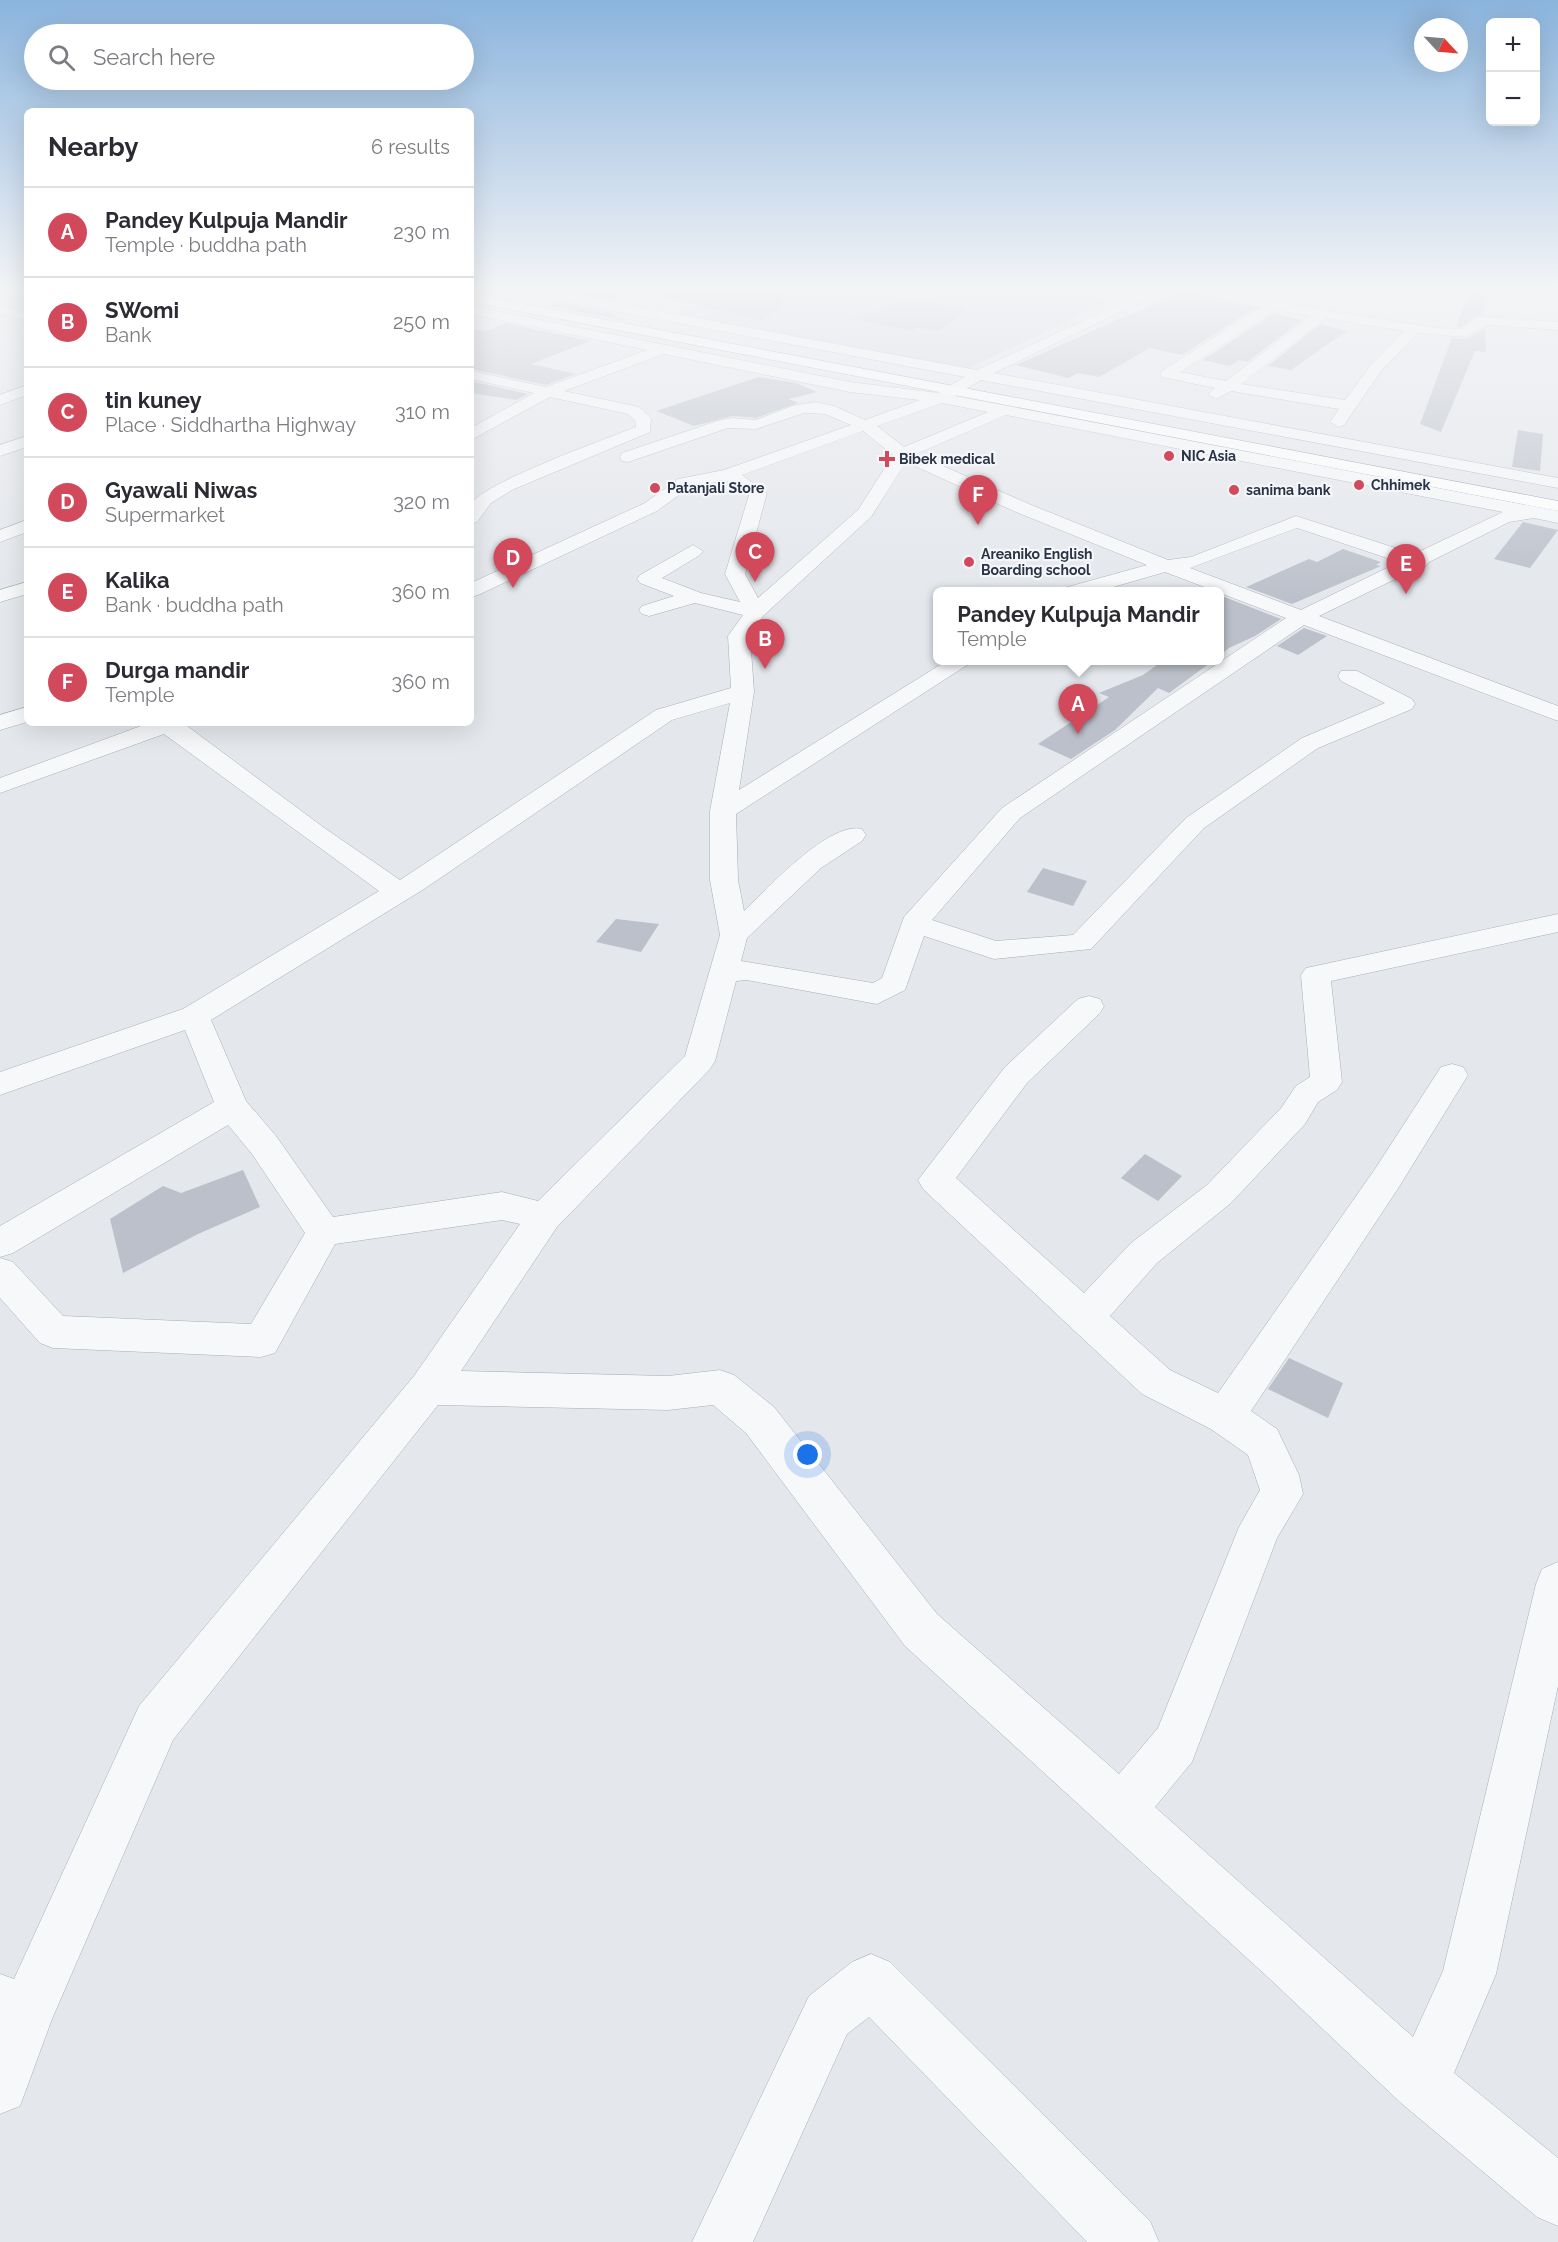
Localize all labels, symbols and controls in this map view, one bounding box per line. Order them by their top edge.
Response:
north arrow [1414,18,1468,72]
map controls [1486,18,1540,126]
button: + [1486,18,1540,72]
search box [24,24,474,90]
icon: search [45,41,78,74]
text: Search here [93,44,215,70]
button: − [1486,72,1540,126]
text: Nearby [48,132,138,162]
text: 6 results [371,135,450,159]
text: Pandey Kulpuja Mandir [105,207,348,233]
text: A [61,220,74,244]
text: 230 m [393,220,450,244]
text: Temple · buddha path [105,233,307,257]
text: SWomi [105,297,179,323]
text: B [61,310,74,334]
text: 250 m [393,310,450,334]
text: Bank [105,323,151,347]
text: tin kuney [105,387,202,413]
text: C [61,400,74,424]
text: 310 m [395,400,450,424]
text: Place · Siddhartha Highway [105,413,356,437]
place label: NIC Asia [1181,448,1236,464]
marker: NIC Asia [1162,449,1176,463]
place label: Bibek medical [899,451,995,467]
marker: Bibek medical [880,452,894,466]
pin: F [958,476,998,525]
text: Gyawali Niwas [105,477,257,503]
place label: Chhimek [1371,477,1431,493]
marker: Chhimek [1352,478,1366,492]
place label: Patanjali Store [667,480,765,496]
marker: Patanjali Store [648,481,662,495]
place label: sanima bank [1246,482,1331,498]
marker: sanima bank [1227,483,1241,497]
text: D [60,490,75,514]
text: 320 m [393,490,450,514]
text: Supermarket [105,503,225,527]
pin: C [736,532,774,582]
pin: D [494,538,532,588]
pin: E [1386,544,1426,594]
place label: Areaniko English Boarding school [981,546,1093,578]
marker: Areaniko English Boarding school [962,555,976,569]
text: Kalika [105,567,170,593]
text: E [61,580,74,604]
text: 360 m [392,580,450,604]
popup [933,587,1224,665]
text: Bank · buddha path [105,593,284,617]
text: Pandey Kulpuja Mandir [957,601,1200,627]
pin: B [746,620,784,669]
text: Temple [957,627,1027,651]
text: Durga mandir [105,657,249,683]
text: F [62,670,73,694]
text: 360 m [392,670,450,694]
text: Temple [105,683,175,707]
pin: A [1058,684,1098,734]
your location [793,1440,822,1469]

